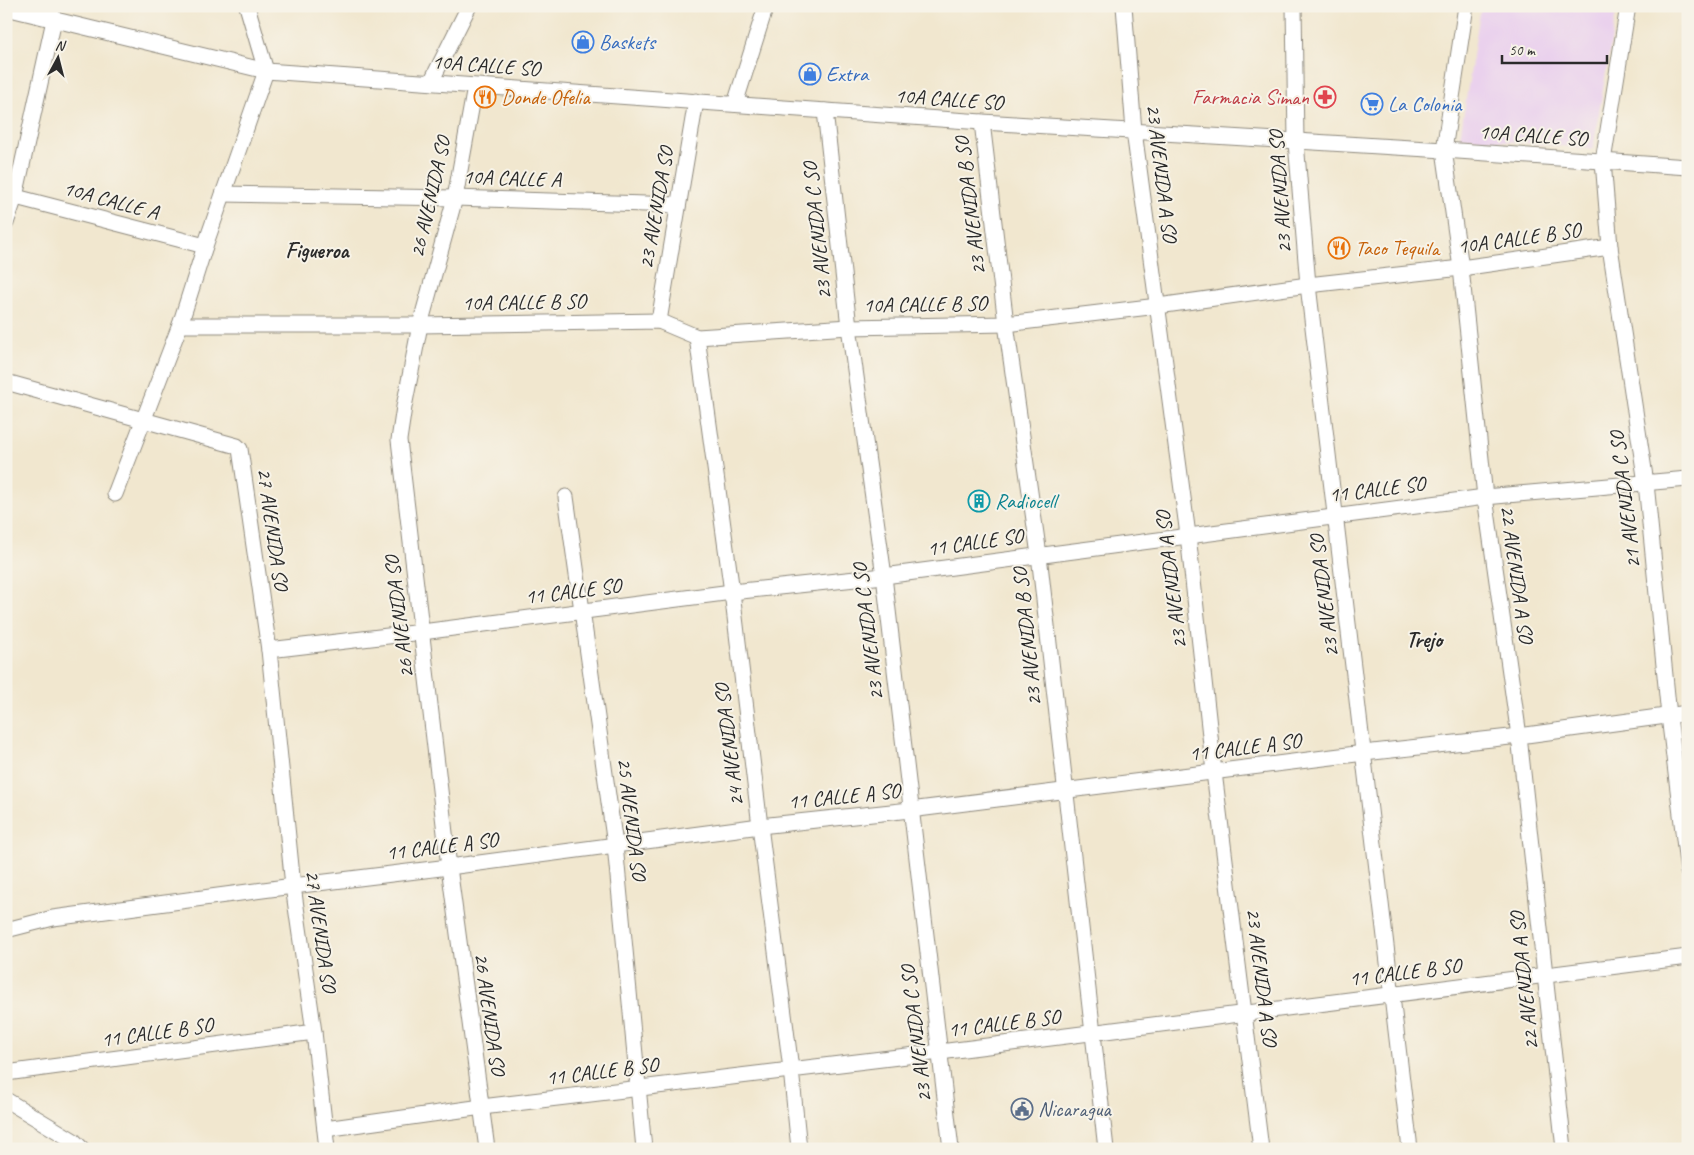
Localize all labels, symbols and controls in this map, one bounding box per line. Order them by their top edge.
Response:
place label: Baskets [599,29,657,55]
shop icon: Baskets [571,30,595,54]
north arrow [32,32,82,82]
scale bar [1502,32,1606,64]
text: N [54,37,67,55]
text: 50 m [1509,41,1536,60]
street label: 10A CALLE SO [431,48,543,82]
place label: Extra [826,61,870,87]
shop icon: Extra [798,62,822,86]
street label: 10A CALLE SO [894,82,1006,116]
place label: Donde Ofelia [501,84,591,110]
place label: Farmacia Siman [1192,84,1310,110]
restaurant icon: Donde Ofelia [473,85,497,109]
pharmacy icon: Farmacia Siman [1313,85,1337,109]
place label: La Colonia [1388,91,1463,117]
supermarket icon: La Colonia [1360,92,1384,116]
street label: 23 AVENIDA A SO [1141,103,1184,246]
street label: 10A CALLE SO [1478,118,1590,152]
street label: 23 AVENIDA SO [1263,127,1297,254]
street label: 26 AVENIDA SO [403,132,457,260]
street label: 23 AVENIDA B SO [948,133,991,277]
street label: 23 AVENIDA SO [633,143,680,271]
street label: 23 AVENIDA C SO [797,159,837,301]
street label: 10A CALLE A [463,163,563,193]
street label: 10A CALLE A [60,175,163,226]
street label: 10A CALLE B SO [1456,216,1585,259]
place label: Taco Tequila [1355,235,1441,261]
restaurant icon: Taco Tequila [1327,236,1351,260]
district label: Figueroa [285,237,351,265]
street label: 10A CALLE B SO [462,288,589,316]
street label: 10A CALLE B SO [863,290,990,318]
street label: 21 AVENIDA C SO [1603,427,1646,570]
street label: 27 AVENIDA SO [252,466,295,594]
street label: 11 CALLE SO [1327,470,1429,508]
place label: Radiocell [995,488,1060,514]
building icon: Radiocell [967,489,991,513]
street label: 22 AVENIDA A SO [1494,503,1540,647]
street label: 23 AVENIDA A SO [1149,507,1192,650]
street label: 11 CALLE SO [925,522,1027,562]
street label: 23 AVENIDA SO [1303,531,1344,659]
street label: 26 AVENIDA SO [378,552,419,680]
street label: 23 AVENIDA C SO [846,559,889,702]
street label: 23 AVENIDA B SO [1007,564,1047,707]
street label: 11 CALLE SO [523,572,625,610]
district label: Trejo [1406,626,1444,654]
street label: 24 AVENIDA SO [708,680,749,808]
street label: 11 CALLE A SO [1188,727,1305,767]
street label: 25 AVENIDA SO [612,756,653,884]
street label: 11 CALLE A SO [787,777,904,815]
street label: 11 CALLE A SO [385,826,502,866]
street label: 27 AVENIDA SO [300,868,343,996]
street label: 23 AVENIDA A SO [1241,907,1284,1050]
street label: 22 AVENIDA A SO [1504,908,1544,1051]
street label: 26 AVENIDA SO [469,951,512,1079]
street label: 11 CALLE B SO [1348,952,1465,992]
street label: 23 AVENIDA C SO [894,961,937,1104]
street label: 11 CALLE B SO [947,1003,1064,1043]
street label: 11 CALLE B SO [99,1011,217,1053]
street label: 11 CALLE B SO [545,1051,662,1091]
place label: Nicaragua [1038,1096,1112,1122]
public building icon: Nicaragua [1010,1097,1034,1121]

